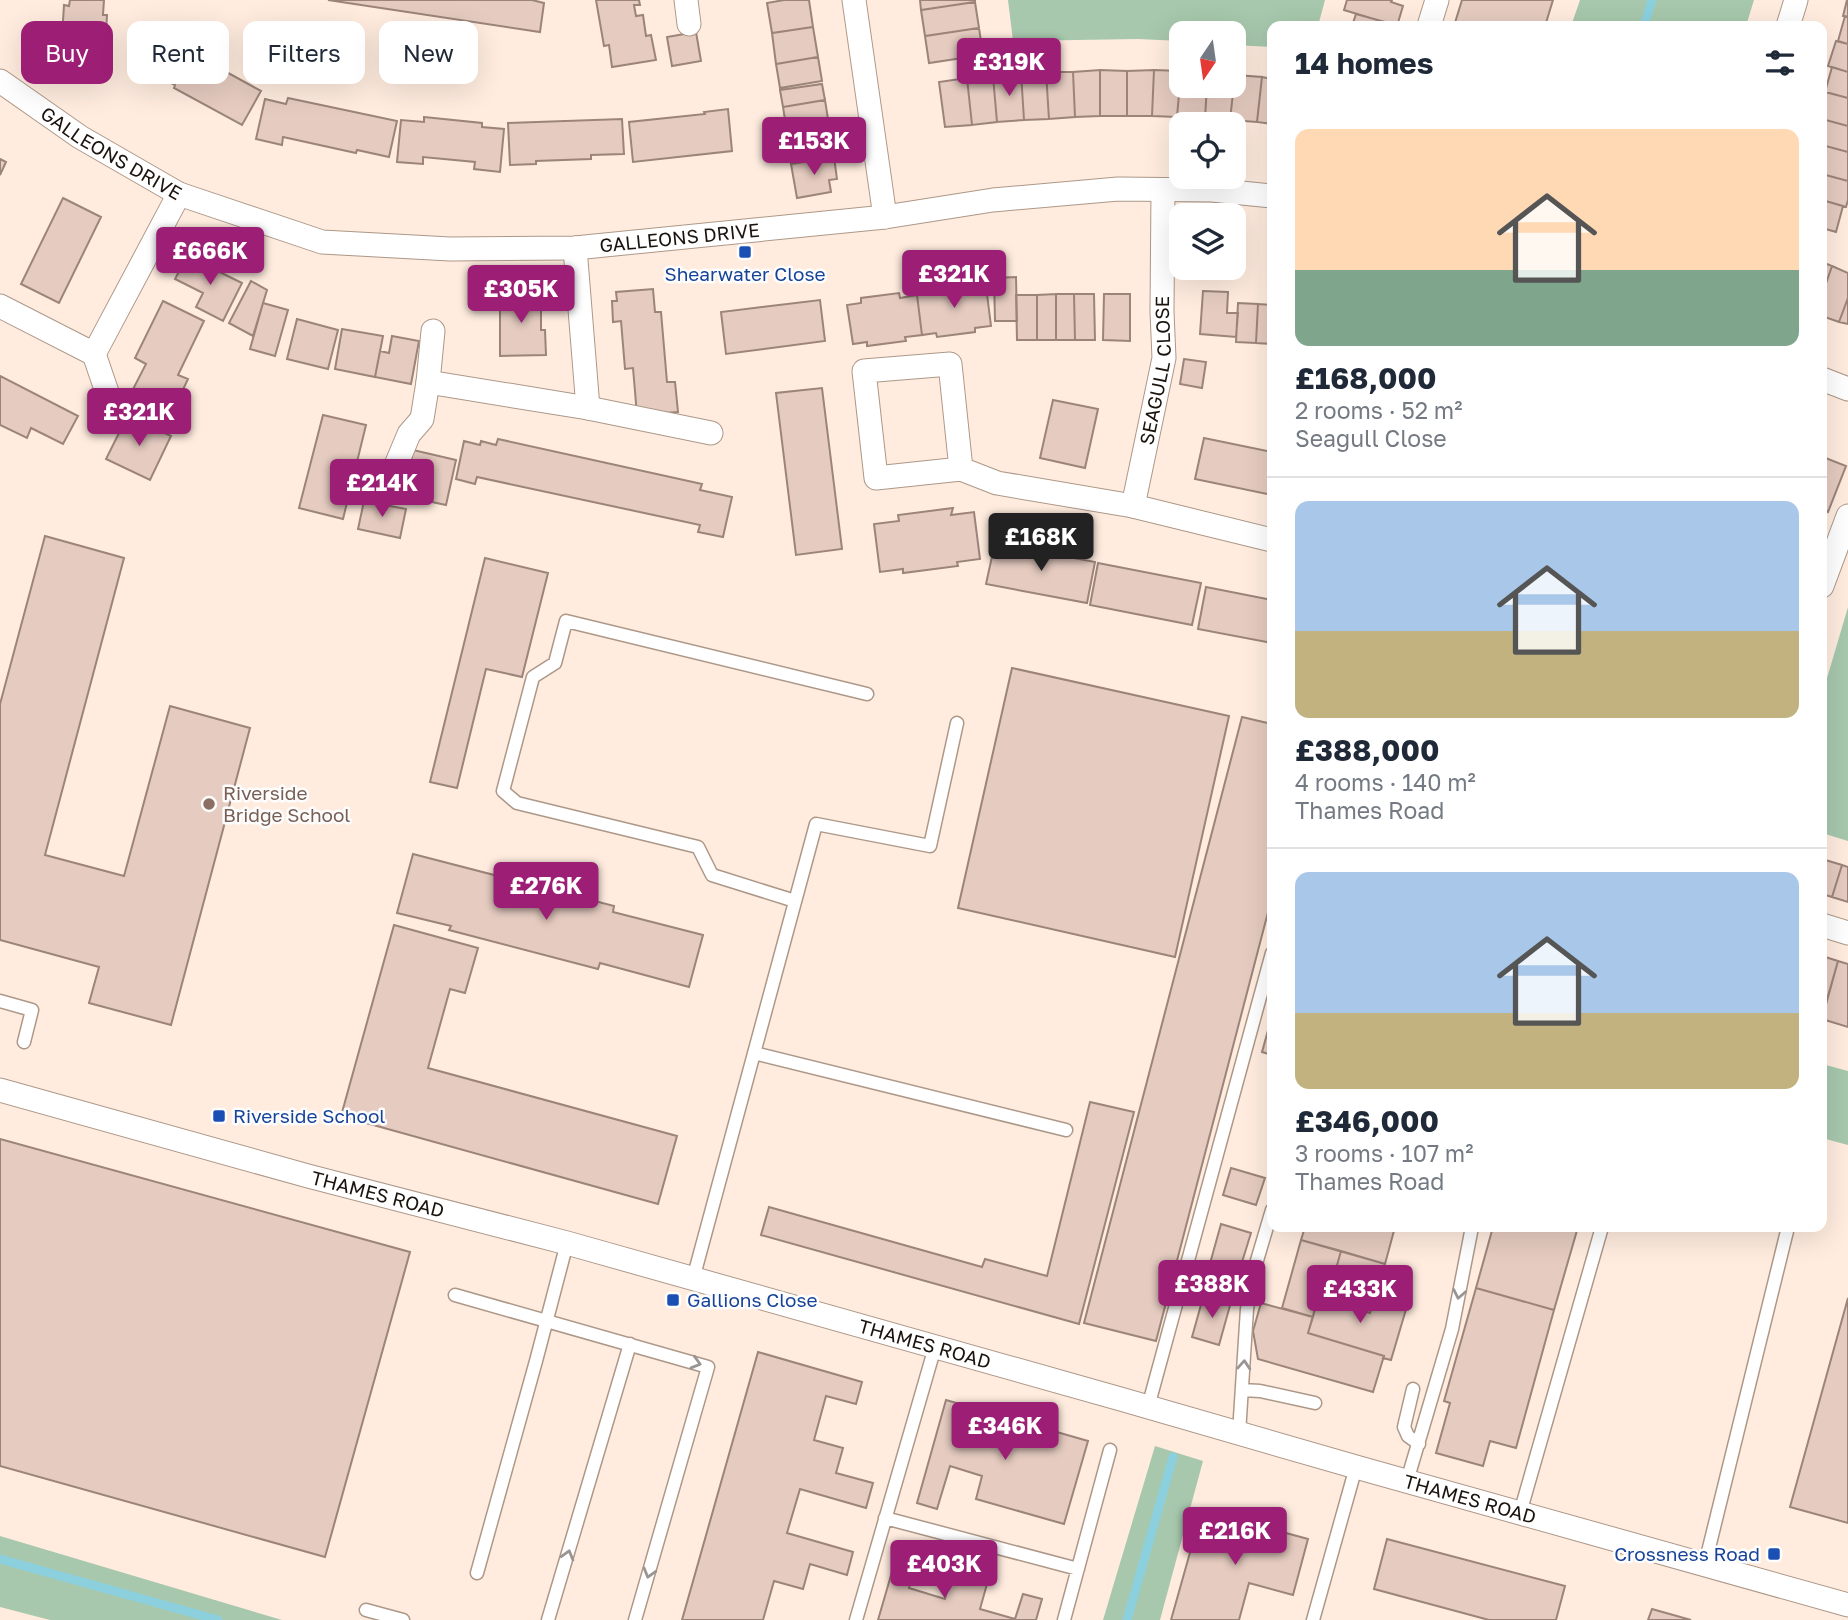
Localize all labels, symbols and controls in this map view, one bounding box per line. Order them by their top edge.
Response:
chip: Buy [21,21,113,84]
chip: Rent [127,21,229,84]
chip: Filters [243,21,365,84]
chip: New [379,21,478,84]
north arrow [1169,21,1246,98]
map controls [1169,21,1246,280]
pin: £319K [960,38,1058,98]
icon: filters [1761,44,1799,82]
text: 14 homes [1295,45,1434,81]
text: £319K [973,47,1045,75]
street label: GALLEONS DRIVE [37,101,186,204]
button: locate [1169,112,1246,189]
pin: £153K [765,118,863,177]
text: £153K [778,126,850,154]
icon: home [1484,175,1610,301]
button: layers [1169,203,1246,280]
street label: GALLEONS DRIVE [598,218,761,256]
pin: £666K [161,228,259,287]
text: £666K [172,236,248,264]
marker: Shearwater Close [737,244,753,260]
pin: £321K [905,250,1003,310]
text: £321K [918,259,990,287]
place label: Shearwater Close [664,262,826,285]
pin: £305K [472,266,570,325]
text: £305K [484,274,558,302]
street label: SEAGULL CLOSE [1134,296,1175,447]
text: £168,000 [1295,360,1437,396]
pin: £321K [90,388,188,448]
text: 2 rooms · 52 m² [1295,396,1462,424]
text: £321K [103,397,175,425]
text: Seagull Close [1295,424,1447,452]
pin: £214K [333,460,431,519]
text: £214K [346,468,418,496]
pin: £168K [992,514,1090,573]
text: £168K [1004,522,1078,550]
icon: home [1484,547,1610,673]
text: £388,000 [1295,732,1440,768]
text: 4 rooms · 140 m² [1295,768,1476,796]
place label: Riverside Bridge School [223,781,350,826]
marker: Riverside Bridge School [201,796,217,812]
text: Thames Road [1295,796,1444,824]
pin: £276K [497,862,595,922]
text: £276K [509,871,583,899]
icon: home [1484,918,1610,1044]
text: £346,000 [1295,1103,1439,1139]
place label: Riverside School [233,1104,385,1127]
marker: Riverside School [211,1108,227,1124]
text: 3 rooms · 107 m² [1295,1139,1473,1167]
street label: THAMES ROAD [309,1165,447,1222]
text: Thames Road [1295,1167,1444,1195]
pin: £388K [1163,1260,1261,1320]
pin: £433K [1311,1266,1409,1325]
text: £388K [1174,1269,1250,1297]
text: £433K [1323,1274,1397,1302]
place label: Gallions Close [687,1288,818,1311]
one-way arrow [1452,1288,1467,1300]
marker: Gallions Close [665,1292,681,1308]
street label: THAMES ROAD [856,1314,994,1373]
one-way arrow [689,1355,701,1369]
one-way arrow [1236,1359,1251,1370]
pin: £346K [956,1402,1054,1462]
text: £346K [968,1411,1042,1439]
street label: THAMES ROAD [1401,1469,1539,1528]
pin: £216K [1186,1508,1284,1567]
text: £216K [1199,1516,1271,1544]
pin: £403K [895,1540,993,1600]
place label: Crossness Road [1614,1542,1760,1565]
marker: Crossness Road [1766,1546,1782,1562]
one-way arrow [559,1549,574,1561]
text: £403K [906,1549,982,1577]
one-way arrow [643,1566,657,1578]

